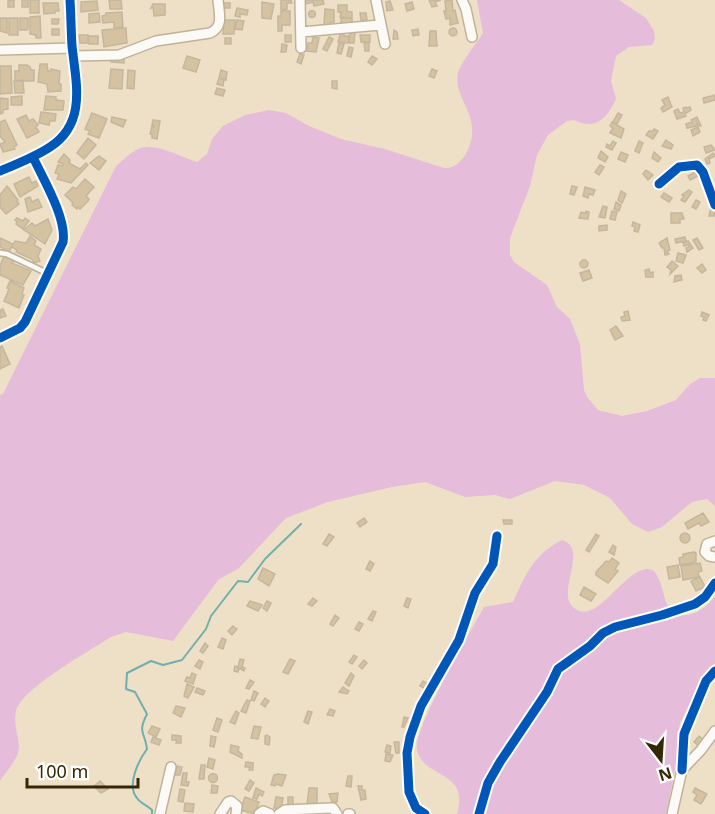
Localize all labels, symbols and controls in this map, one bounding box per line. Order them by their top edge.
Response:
north arrow [631,730,691,790]
scale bar [27,751,138,789]
text: 100 m [36,759,88,783]
text: N [656,762,675,787]

